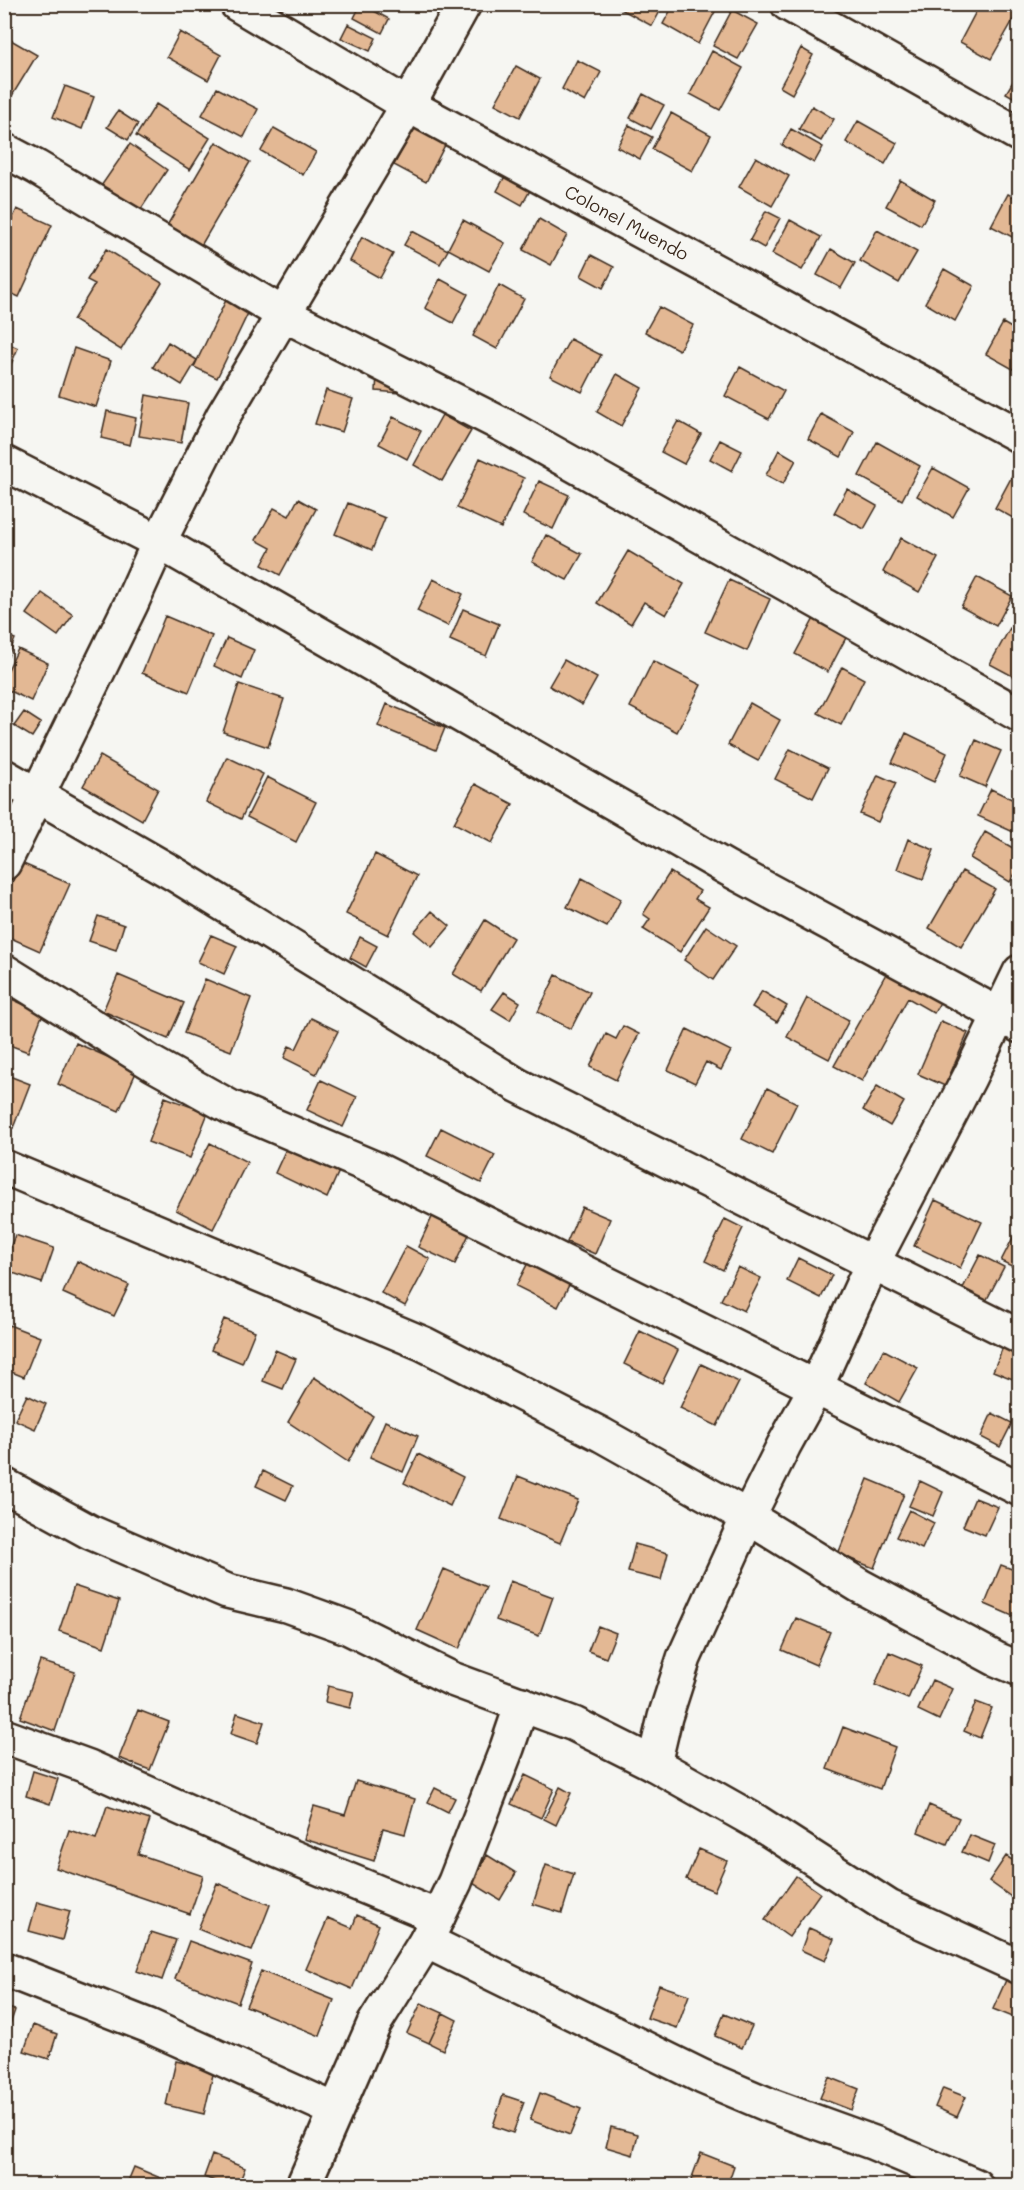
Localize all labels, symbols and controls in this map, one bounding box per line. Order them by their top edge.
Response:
street label: Colonel Muendo [561,179,693,266]

